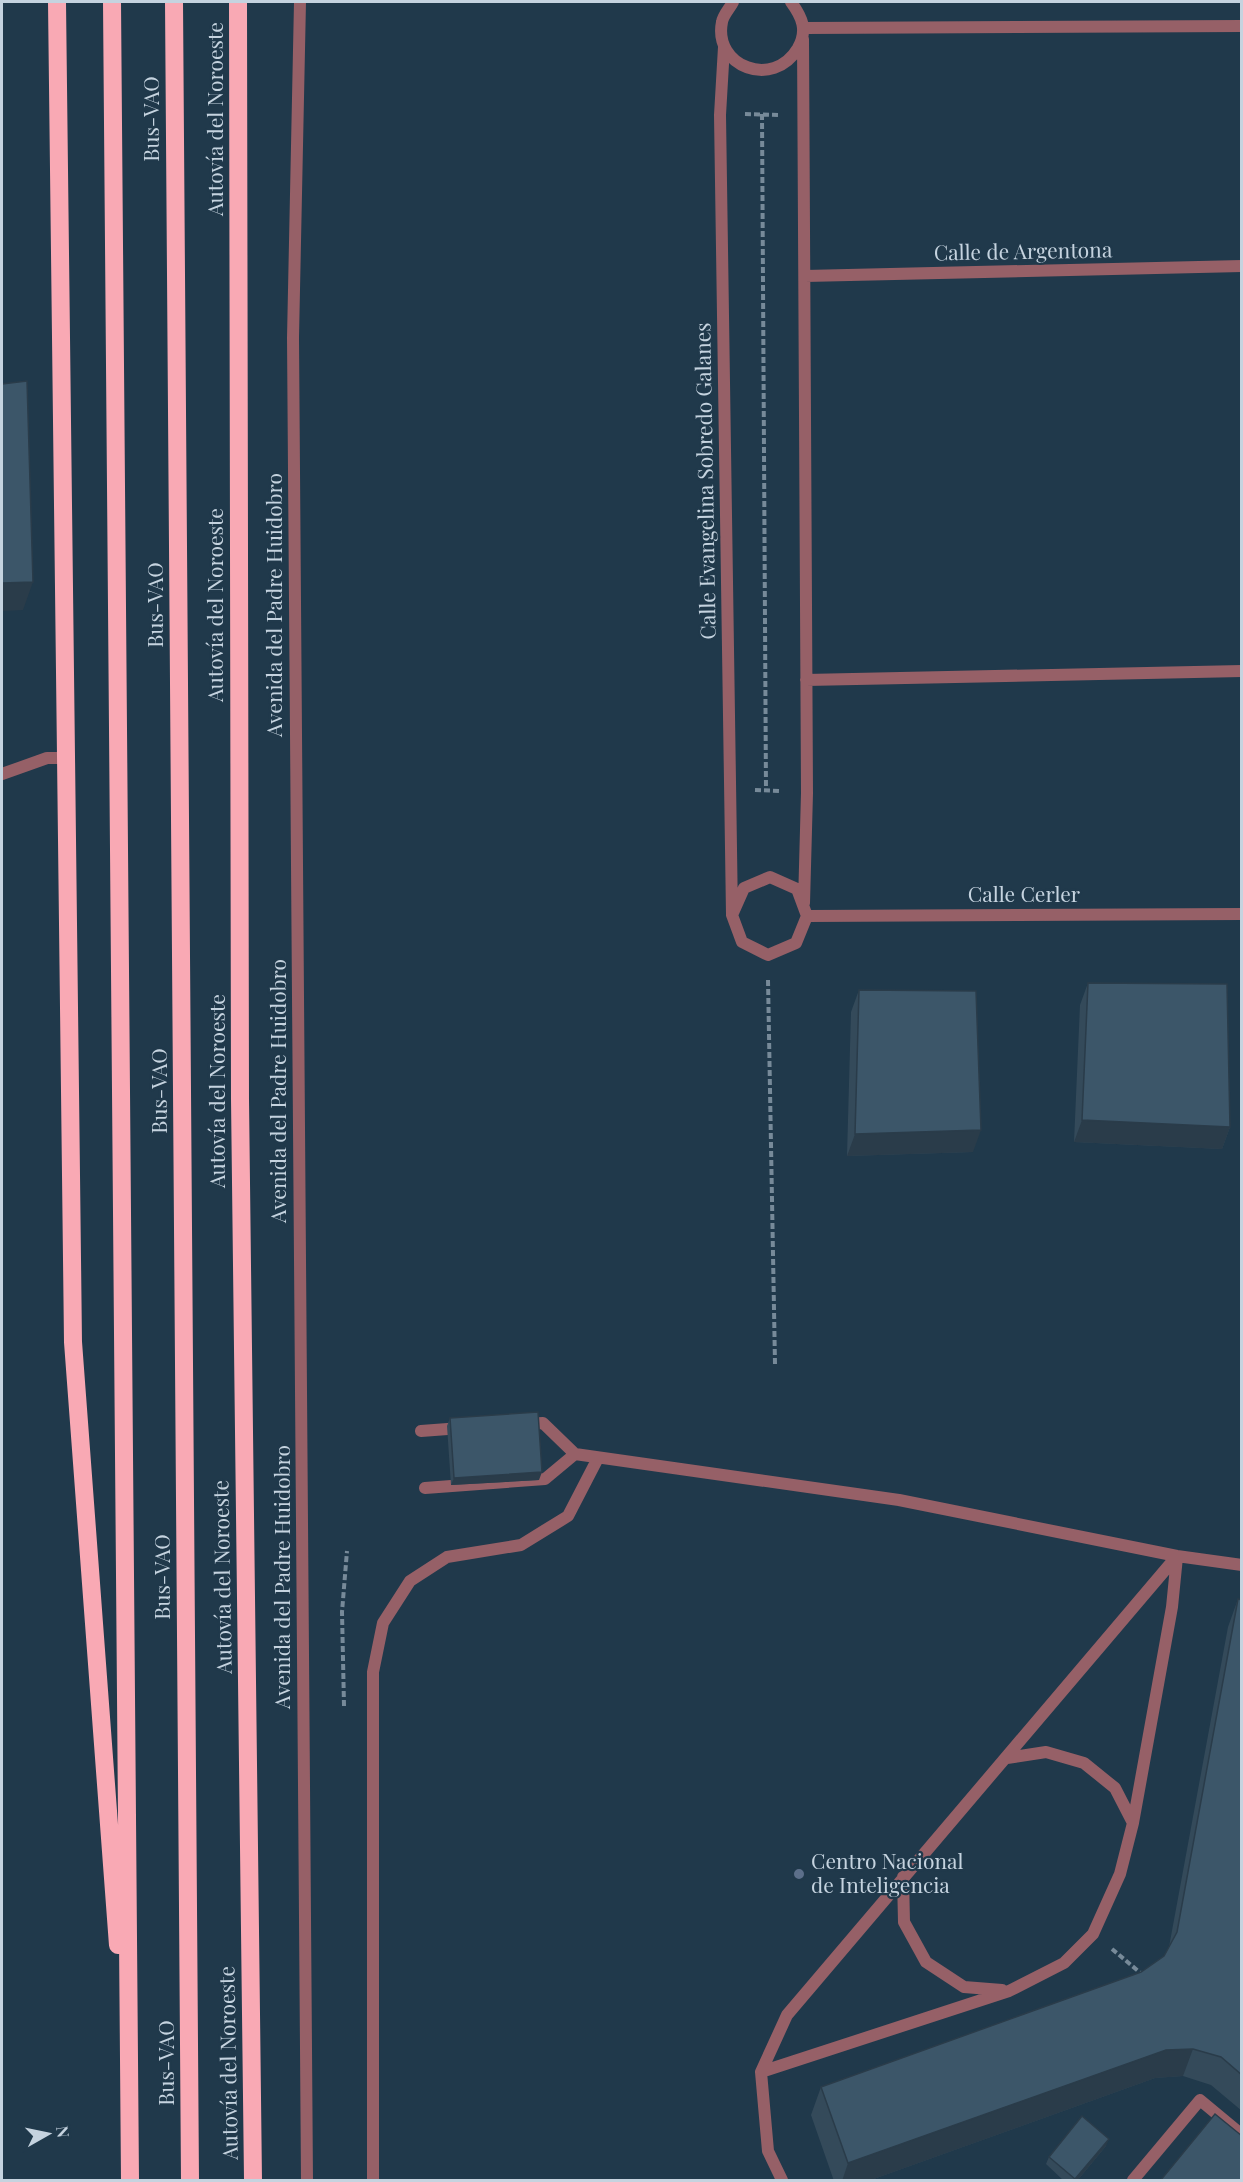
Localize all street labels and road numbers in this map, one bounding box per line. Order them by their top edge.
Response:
street label: Autovía del Noroeste [200,22,228,217]
street label: Bus-VAO [136,76,164,162]
street label: Calle de Argentona [933,234,1113,266]
street label: Calle Evangelina Sobredo Galanes [687,322,721,640]
street label: Avenida del Padre Huidobro [259,473,287,738]
street label: Autovía del Noroeste [200,508,228,703]
street label: Bus-VAO [140,562,168,648]
street label: Calle Cerler [968,879,1081,907]
street label: Avenida del Padre Huidobro [263,959,291,1224]
street label: Autovía del Noroeste [202,994,230,1189]
street label: Bus-VAO [144,1048,172,1134]
street label: Avenida del Padre Huidobro [267,1445,295,1710]
street label: Autovía del Noroeste [205,1480,237,1675]
street label: Bus-VAO [147,1534,175,1620]
street label: Autovía del Noroeste [211,1966,243,2161]
street label: Bus-VAO [151,2020,179,2106]

